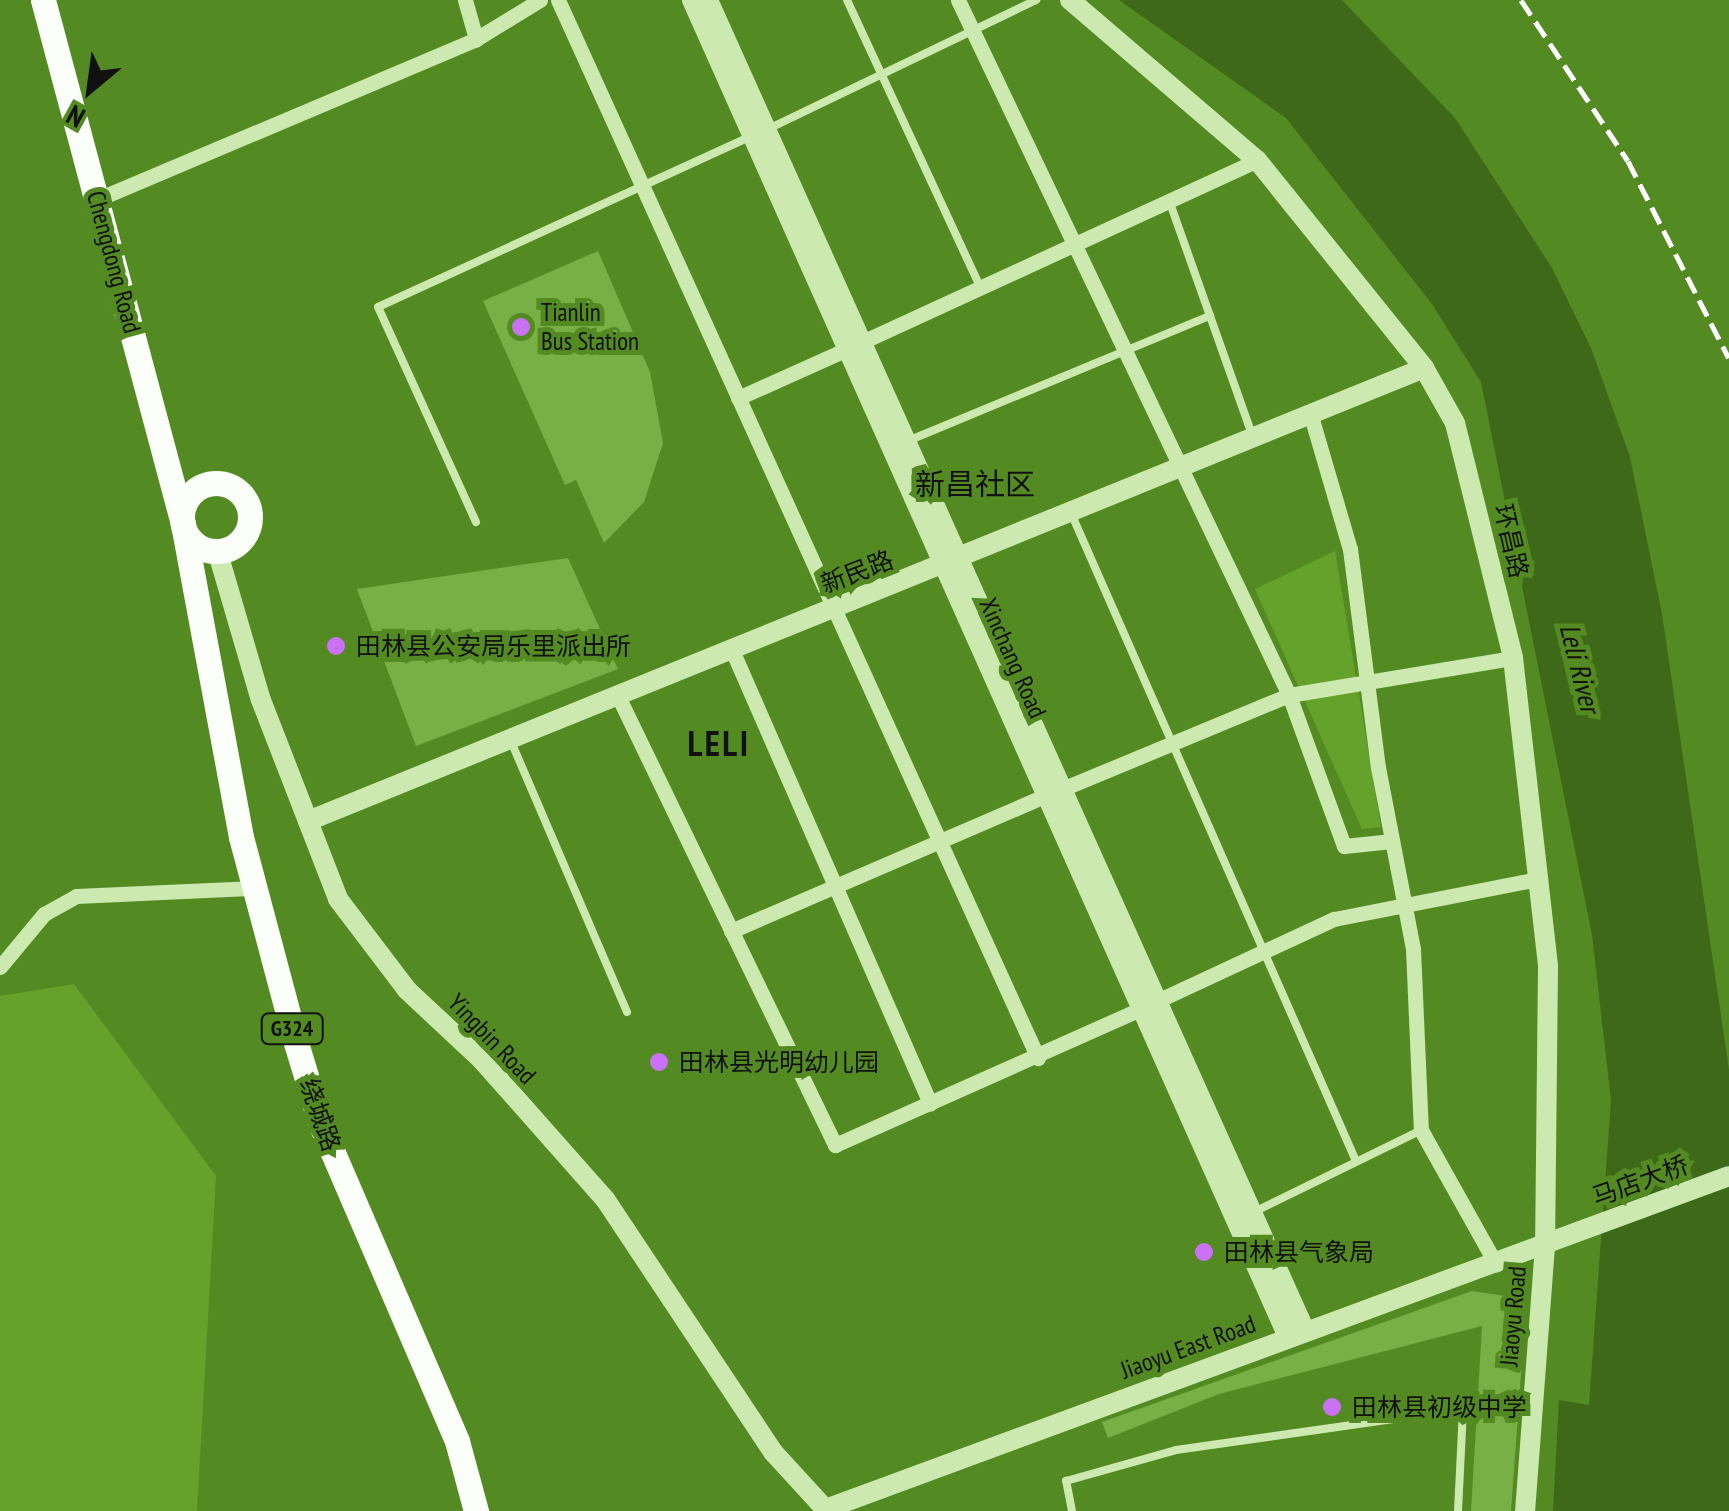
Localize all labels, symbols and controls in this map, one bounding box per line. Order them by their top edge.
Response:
north arrow [40,40,140,140]
text: N [60,97,91,137]
street label: Chengdong Road [81,188,147,336]
place label: Tianlin Bus Station [541,298,639,357]
marker: Tianlin Bus Station [510,316,532,338]
district label: 新昌社区 [915,466,1035,502]
street label: 环昌路 [1488,501,1534,581]
street label: 新民路 [817,545,897,599]
street label: Xinchang Road [973,593,1053,723]
water label: Leli River [1553,620,1607,716]
place label: 田林县公安局乐里派出所 [356,631,631,661]
marker: 田林县公安局乐里派出所 [325,635,347,657]
district label: LELI [687,722,751,764]
street label: Yingbin Road [442,988,542,1090]
road number: G324 [260,1012,324,1046]
place label: 田林县光明幼儿园 [679,1047,879,1077]
marker: 田林县光明幼儿园 [648,1051,670,1073]
street label: 绕城路 [294,1075,346,1155]
street label: 马店大桥 [1588,1150,1692,1212]
place label: 田林县气象局 [1224,1237,1374,1267]
marker: 田林县气象局 [1193,1241,1215,1263]
street label: Jiaoyu Road [1494,1265,1532,1367]
street label: Jiaoyu East Road [1116,1309,1260,1385]
place label: 田林县初级中学 [1352,1392,1527,1422]
marker: 田林县初级中学 [1321,1396,1343,1418]

